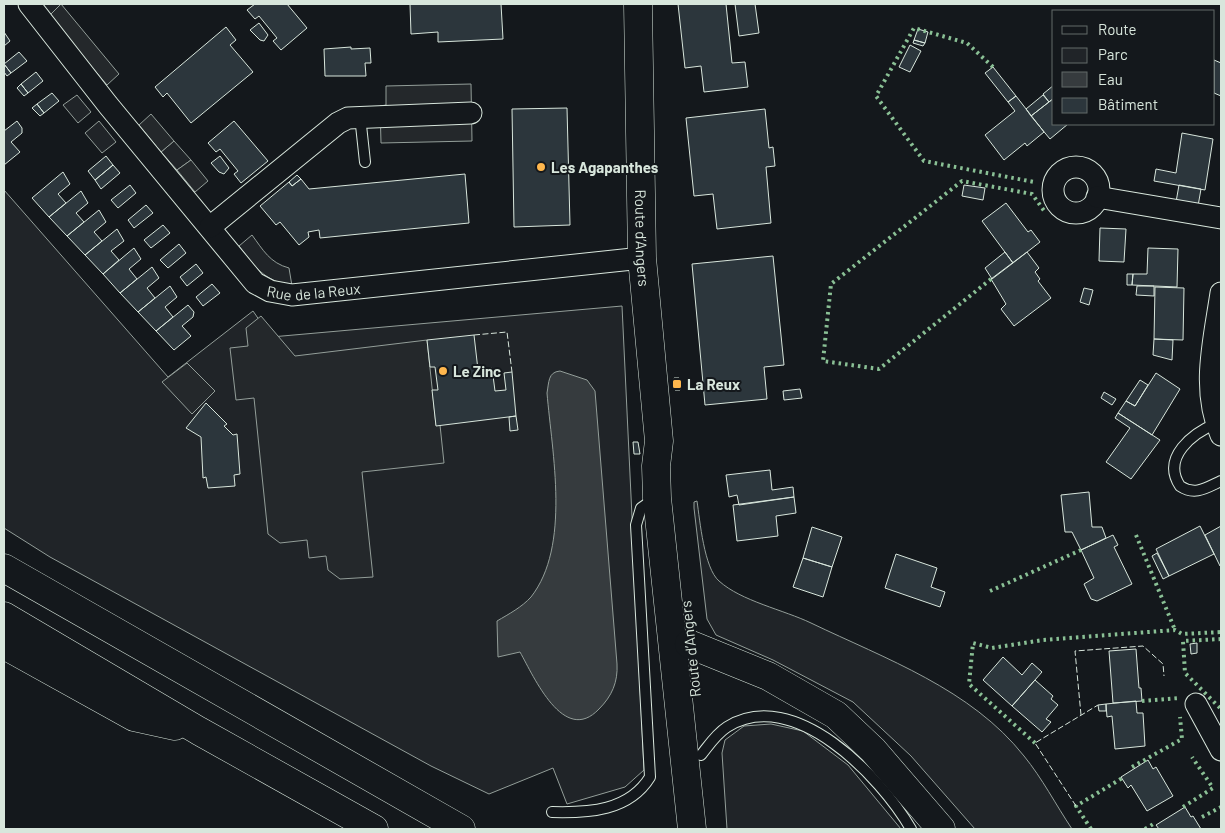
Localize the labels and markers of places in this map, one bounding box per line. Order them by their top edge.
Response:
place label: Les Agapanthes [551,158,659,176]
marker: Les Agapanthes [535,161,547,173]
place label: Le Zinc [453,362,501,380]
marker: Le Zinc [437,365,449,377]
place label: La Reux [687,375,740,393]
marker: La Reux [671,378,683,390]

